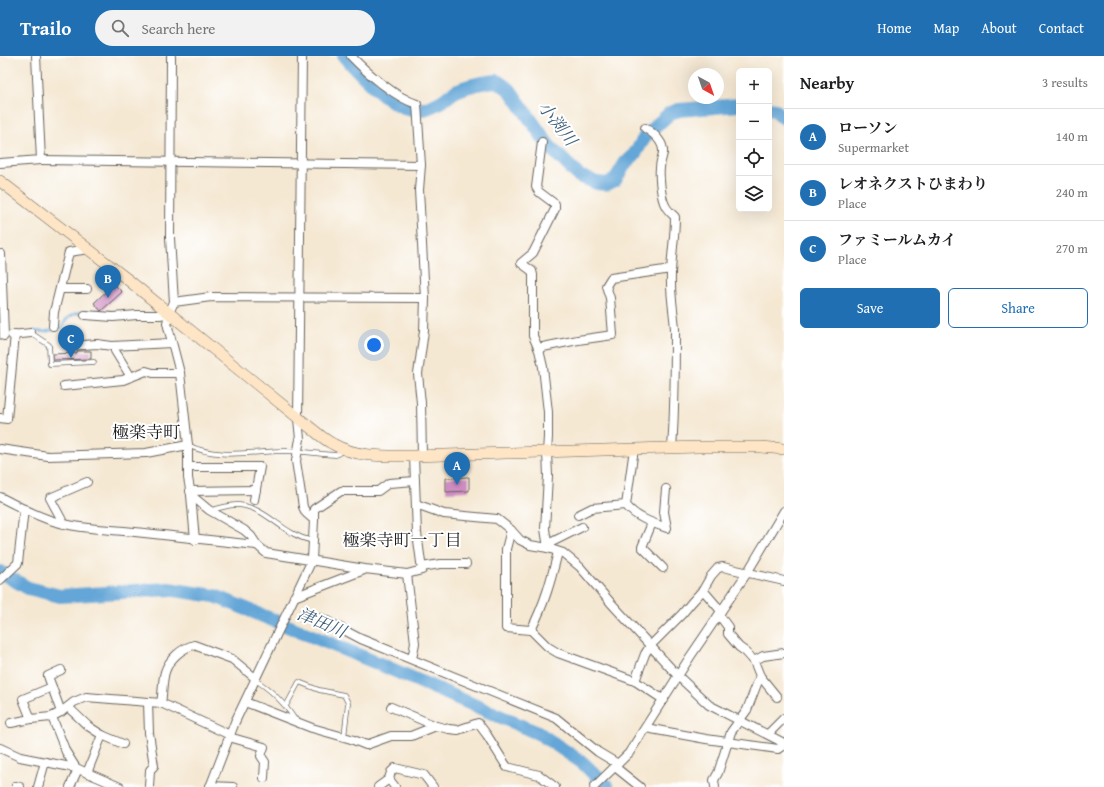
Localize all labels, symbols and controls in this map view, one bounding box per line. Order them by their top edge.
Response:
search box [95,10,375,46]
text: Trailo [20,14,71,42]
icon: search [109,17,131,39]
text: Search here [141,18,215,39]
text: Home [877,18,912,38]
text: Map [934,18,959,38]
text: About [981,18,1017,38]
text: Contact [1039,18,1084,38]
north arrow [688,68,724,104]
map controls [736,68,772,212]
button: + [736,68,772,104]
text: Nearby [800,70,854,95]
text: 3 results [1042,73,1088,92]
water label: 小渕川 [532,95,585,152]
button: − [736,104,772,140]
text: ローソン [838,117,897,138]
text: A [809,127,817,146]
text: 140 m [1056,127,1088,146]
text: Supermarket [838,138,909,157]
button: locate [736,140,772,176]
text: レオネクストひまわり [838,173,988,194]
button: layers [736,176,772,212]
text: B [809,183,817,202]
text: 240 m [1056,183,1088,202]
text: Place [838,194,867,213]
text: ファミールムカイ [838,229,956,250]
text: C [809,239,817,258]
text: 270 m [1056,239,1088,258]
text: Place [838,250,867,269]
pin: B [95,265,121,298]
button: Save [800,288,940,328]
button: Share [948,288,1088,328]
pin: C [58,325,84,358]
your location [364,335,384,355]
district label: 極楽寺町 [112,419,180,444]
pin: A [444,452,470,485]
district label: 極楽寺町一丁目 [343,527,462,552]
water label: 津田川 [294,601,352,644]

